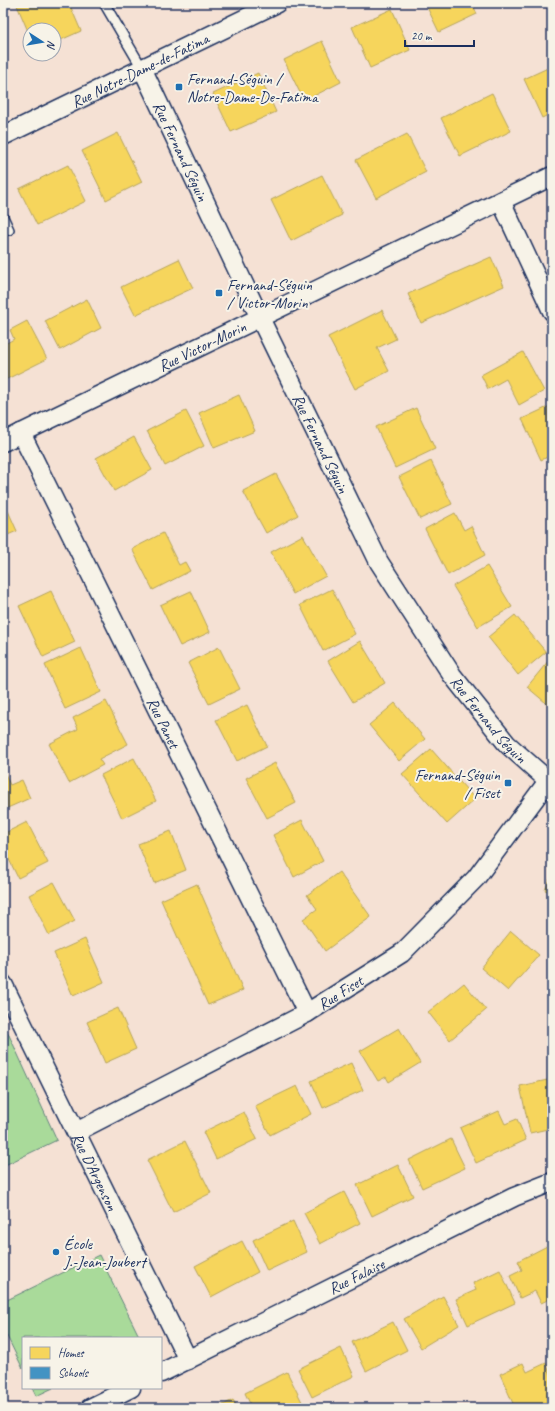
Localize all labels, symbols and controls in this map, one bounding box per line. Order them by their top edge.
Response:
north arrow [22,22,62,62]
scale bar [405,22,474,48]
street label: Rue Notre-Dame-de-Fatima [68,28,213,112]
text: 20 m [411,28,433,44]
text: N [44,39,59,51]
place label: Fernand-Séguin / Notre-Dame-De-Fatima [187,69,319,107]
marker: Fernand-Séguin / Notre-Dame-De-Fatima [174,82,184,92]
street label: Rue Fernand Séguin [148,99,213,205]
place label: Fernand-Séguin / Victor-Morin [227,275,313,313]
marker: Fernand-Séguin / Victor-Morin [214,288,224,298]
street label: Rue Victor-Morin [155,317,250,376]
street label: Rue Fernand Séguin [288,391,353,497]
street label: Rue Fernand Séguin [446,672,531,768]
street label: Rue Panet [142,694,185,753]
place label: Fernand-Séguin / Fiset [415,765,502,803]
marker: Fernand-Séguin / Fiset [503,778,513,788]
street label: Rue Fiset [314,970,368,1015]
street label: Rue D'Argenson [67,1130,122,1215]
place label: École J.-Jean-Joubert [63,1234,148,1272]
marker: École J.-Jean-Joubert [51,1247,61,1257]
street label: Rue Falaise [325,1253,389,1299]
legend [22,1337,162,1389]
text: Homes [58,1345,85,1361]
text: Schools [58,1365,90,1381]

